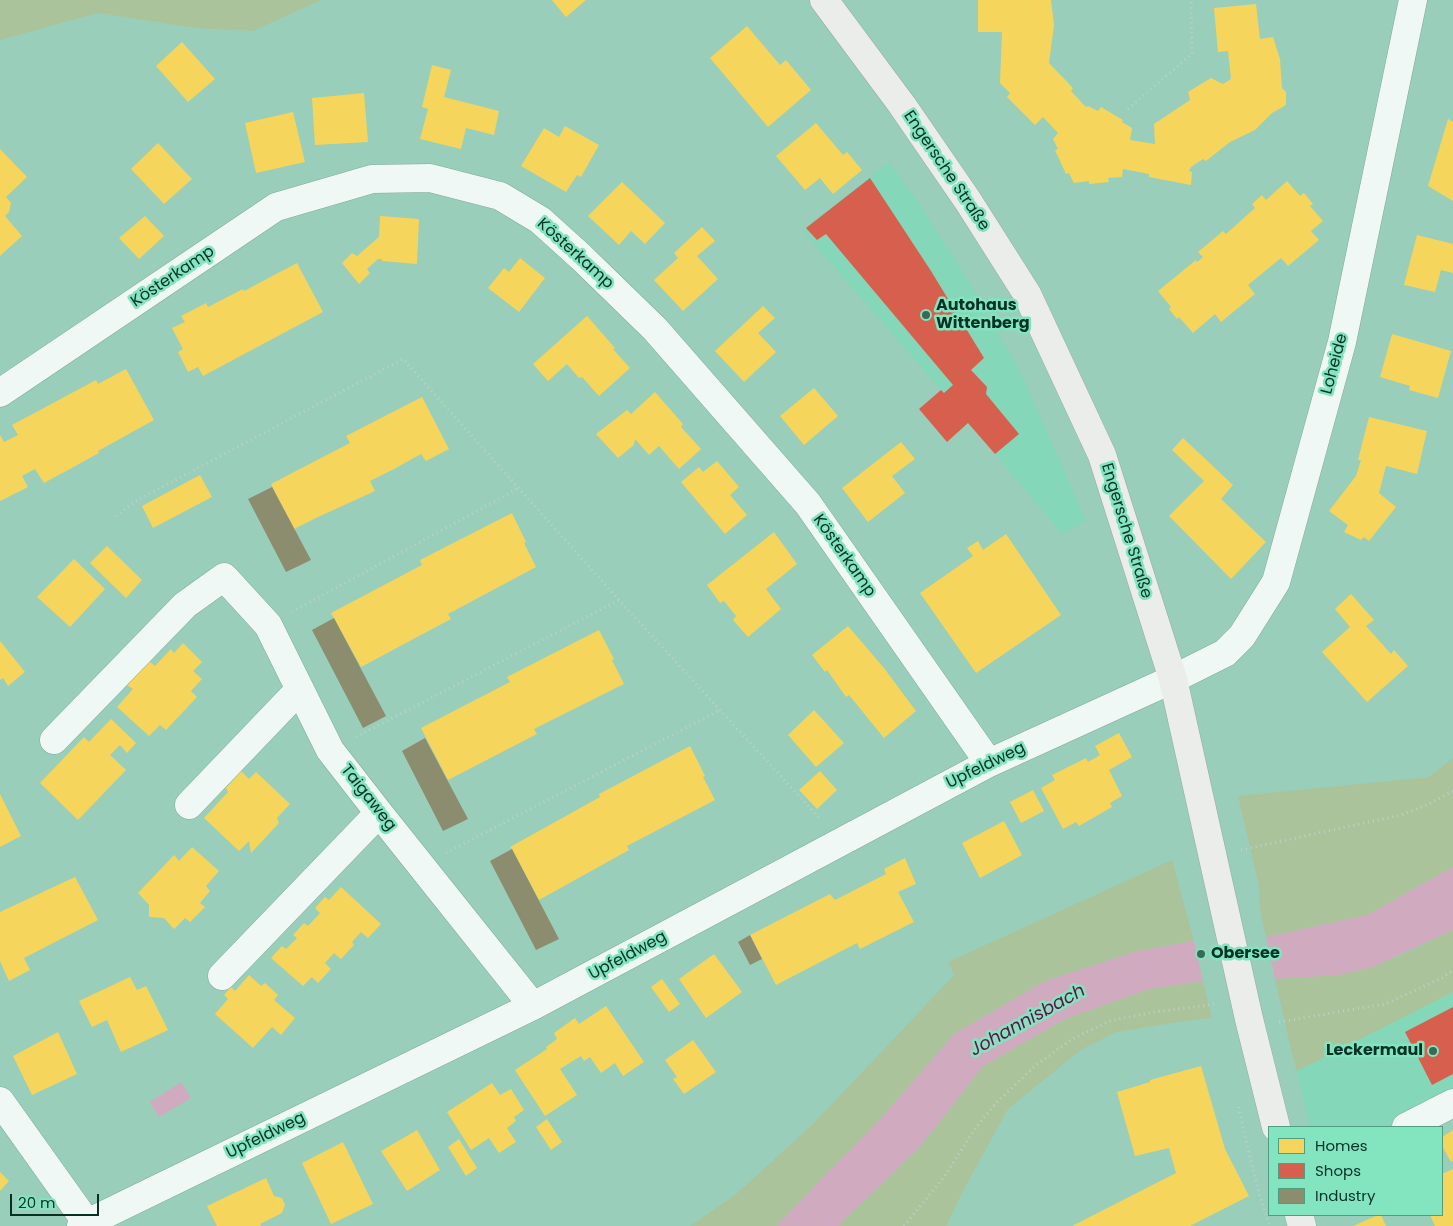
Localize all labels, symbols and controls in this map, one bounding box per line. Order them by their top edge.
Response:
street label: Engersche Straße [899,107,993,235]
street label: Kösterkamp [533,215,617,293]
street label: Kösterkamp [128,242,218,312]
place label: Autohaus Wittenberg [936,296,1030,334]
marker: Autohaus Wittenberg [920,309,932,321]
street label: Loheide [1318,332,1352,396]
street label: Engersche Straße [1096,461,1156,601]
street label: Kösterkamp [809,511,879,601]
street label: Upfeldweg [943,739,1029,793]
street label: Taigaweg [336,761,400,835]
street label: Upfeldweg [586,927,670,985]
place label: Obersee [1211,944,1280,964]
marker: Obersee [1195,948,1207,960]
water label: Johannisbach [967,980,1089,1062]
place label: Leckermaul [1326,1041,1423,1061]
marker: Leckermaul [1427,1045,1439,1057]
street label: Upfeldweg [223,1109,309,1163]
legend [1268,1126,1443,1216]
text: Homes [1315,1135,1368,1156]
text: Shops [1315,1160,1361,1181]
scale bar [12,1184,101,1216]
text: Industry [1315,1185,1375,1206]
text: 20 m [18,1192,56,1213]

